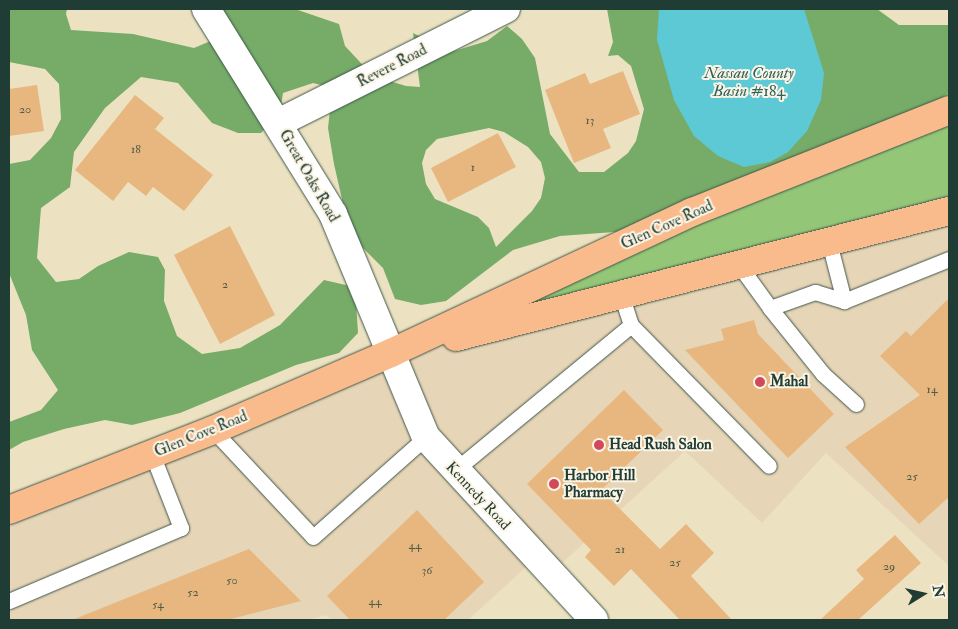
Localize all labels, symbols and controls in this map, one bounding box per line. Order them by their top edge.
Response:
street label: Revere Road [354,41,430,91]
water label: Nassau County Basin #184 [704,63,794,101]
house number: 20 [19,103,31,117]
house number: 13 [586,114,594,128]
street label: Great Oaks Road [275,127,343,225]
house number: 18 [131,143,141,157]
house number: 1 [471,161,475,175]
street label: Glen Cove Road [618,197,716,253]
house number: 2 [222,278,228,292]
place label: Mahal [770,373,808,391]
marker: Mahal [754,376,766,388]
house number: 14 [927,383,937,397]
street label: Glen Cove Road [152,407,250,461]
place label: Head Rush Salon [609,436,712,454]
marker: Head Rush Salon [593,439,605,451]
street label: Kennedy Road [442,458,514,534]
place label: Harbor Hill Pharmacy [564,466,635,501]
house number: 25 [906,470,918,484]
marker: Harbor Hill Pharmacy [548,478,560,490]
house number: 44 [409,539,421,553]
house number: 21 [615,543,625,557]
house number: 25 [669,556,681,570]
house number: 29 [883,560,895,574]
house number: 36 [422,564,432,578]
north arrow [898,569,948,619]
house number: 50 [226,574,238,588]
text: N [929,584,948,599]
house number: 52 [187,586,199,600]
house number: 44 [369,595,381,609]
house number: 54 [152,598,164,612]

